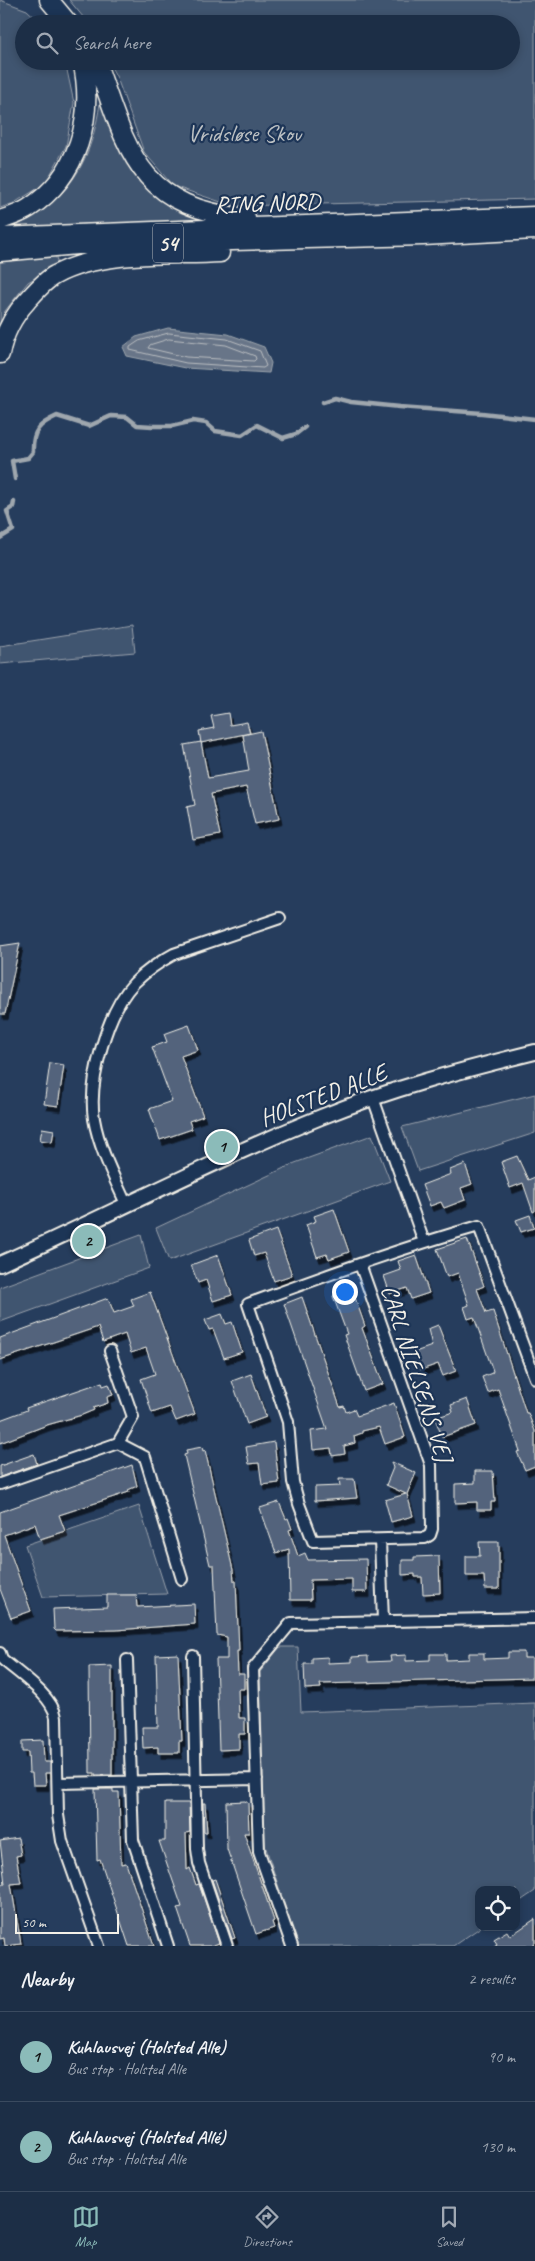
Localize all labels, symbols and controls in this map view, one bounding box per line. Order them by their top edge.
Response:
search box [15,15,520,70]
icon: search [33,29,61,57]
text: Search here [73,31,150,55]
park label: Vridsløse Skov [187,118,303,148]
street label: RING NORD [214,186,322,220]
road number: 54 [153,224,183,262]
street label: HOLSTED ALLE [255,1056,394,1133]
pin: 1 [206,1128,238,1166]
pin: 2 [72,1222,104,1260]
your location [332,1279,358,1305]
street label: CARL NIELSENS VEJ [374,1281,461,1469]
map controls [475,1886,520,1931]
button: locate [475,1886,520,1931]
scale bar [15,1911,119,1934]
text: 50 m [22,1914,46,1931]
text: Nearby [20,1966,73,1992]
text: 2 results [468,1969,515,1989]
text: Kuhlausvej (Holsted Alle) [67,2035,226,2059]
text: 1 [32,2047,40,2067]
text: 90 m [488,2047,515,2067]
text: Bus stop · Holsted Alle [67,2059,186,2079]
text: Kuhlausvej (Holsted Allé) [67,2125,226,2149]
text: 2 [32,2137,40,2157]
text: 130 m [481,2137,515,2157]
text: Bus stop · Holsted Alle [67,2149,186,2169]
tab: Map [72,2203,100,2250]
tab: Directions [243,2203,292,2250]
tab: Saved [435,2203,463,2250]

